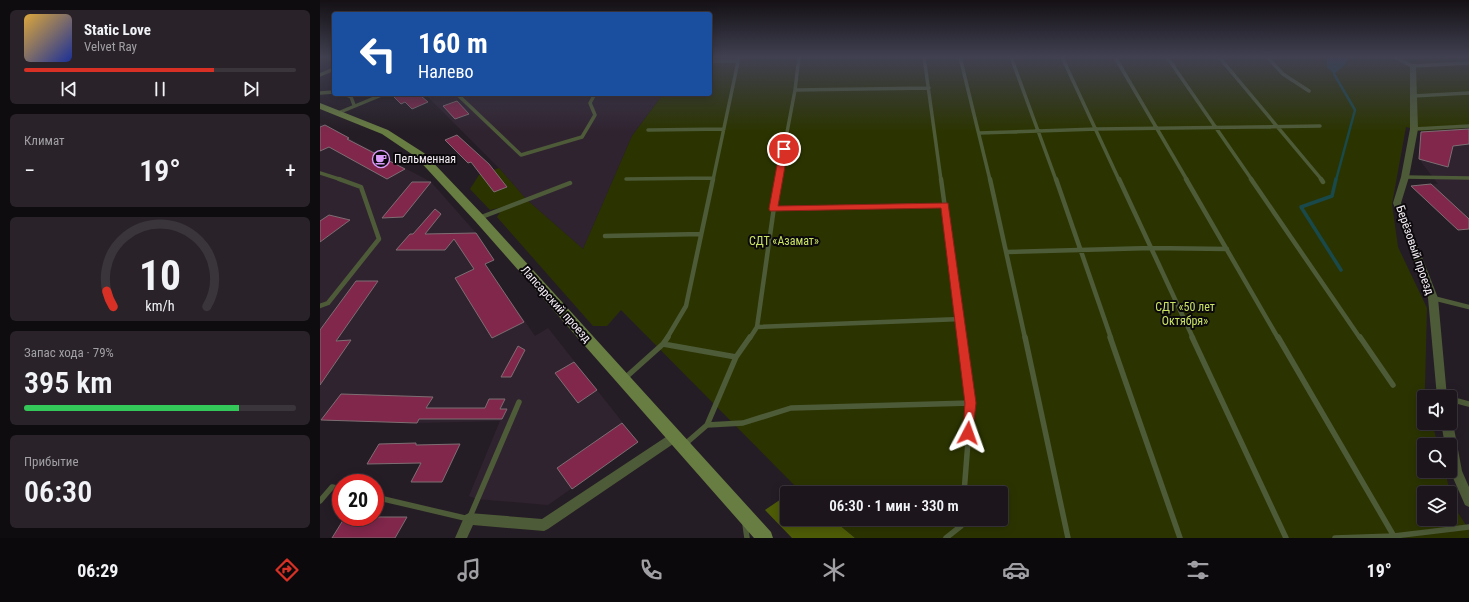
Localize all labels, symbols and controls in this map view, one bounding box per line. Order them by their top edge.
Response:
text: Static Love [84,21,151,39]
text: 160 m [418,27,488,60]
icon: left [352,28,404,80]
text: Velvet Ray [84,39,137,54]
text: Налево [418,61,474,82]
icon: previous [58,78,80,100]
icon: pause [149,78,171,100]
icon: next [240,78,262,100]
pin [767,132,801,166]
text: Климат [24,133,65,148]
icon: arrive [773,138,795,160]
cafe icon: Пельменная [371,149,391,169]
place label: Пельменная [394,152,456,166]
text: 19° [139,153,181,188]
text: − [24,158,35,183]
text: + [285,158,296,183]
street label: Берёзовый проезд [1393,203,1437,297]
park label: СДТ «Азамат» [749,234,819,248]
text: 10 [139,251,181,300]
street label: Лапсарский проезд [518,263,594,346]
text: km/h [145,298,175,314]
park label: СДТ «50 лет Октября» [1155,300,1215,328]
text: Запас хода · 79% [24,345,114,360]
text: 395 km [24,365,113,400]
map controls [1417,390,1457,526]
button: sound [1417,390,1457,430]
position arrow [947,412,989,454]
button: search [1417,438,1457,478]
text: Прибытие [24,454,79,469]
text: 06:30 [24,474,92,509]
speed limit sign: 20 [332,474,384,526]
button: layers [1417,486,1457,526]
text: 06:30 · 1 мин · 330 m [829,497,959,515]
icon: directions [273,556,301,584]
icon: music [455,556,483,584]
icon: phone [637,556,665,584]
icon: climate [820,556,848,584]
icon: car [1002,556,1030,584]
icon: filters [1184,556,1212,584]
text: 06:29 [77,560,118,581]
text: 19° [1367,560,1392,581]

